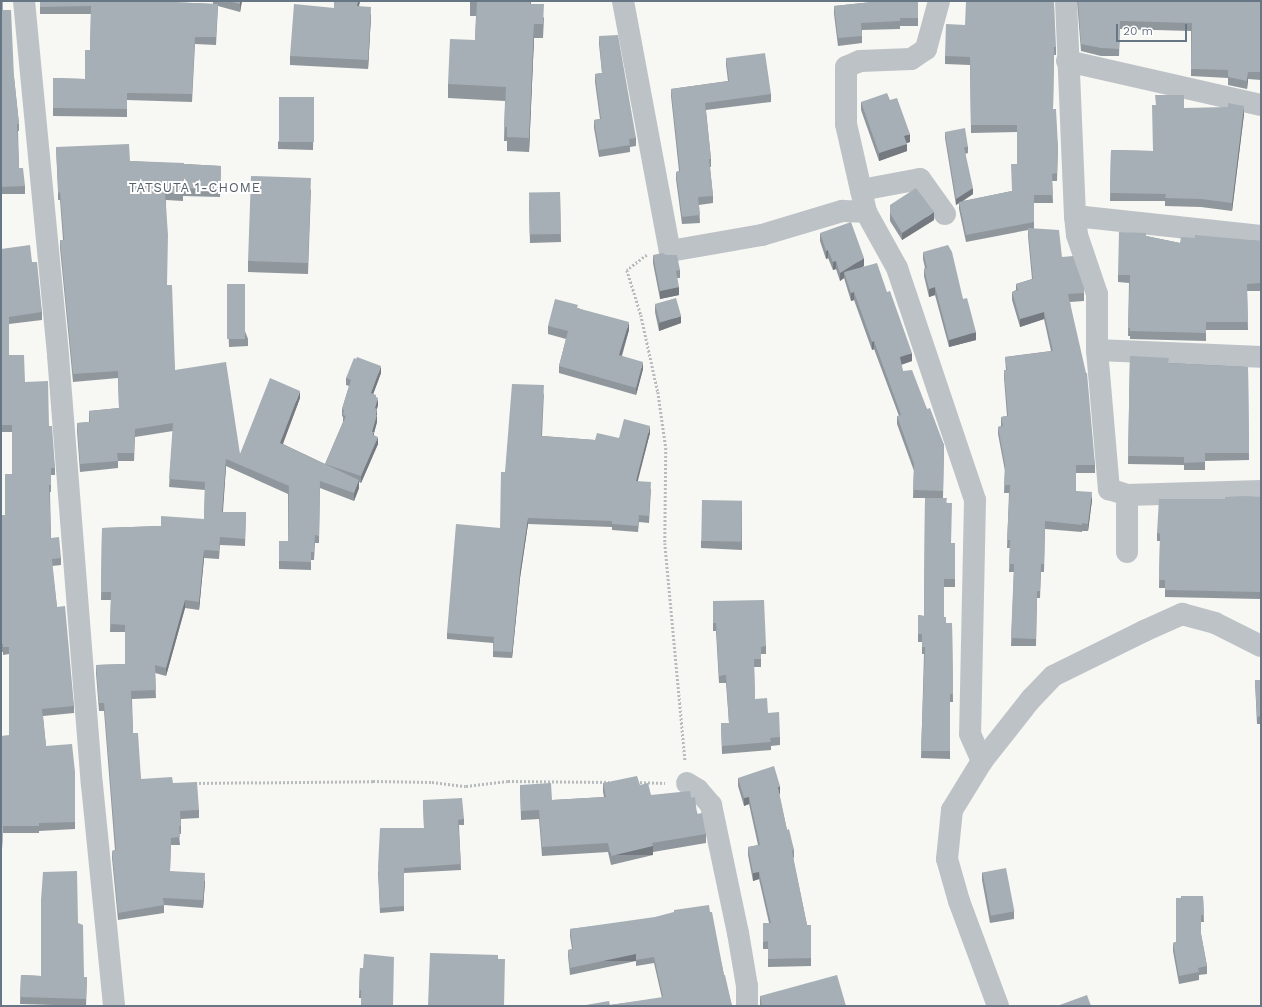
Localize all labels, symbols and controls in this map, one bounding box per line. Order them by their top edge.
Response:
scale bar [1118,16,1189,42]
text: 20 m [1123,24,1153,38]
district label: TATSUTA 1-CHOME [128,180,262,196]

